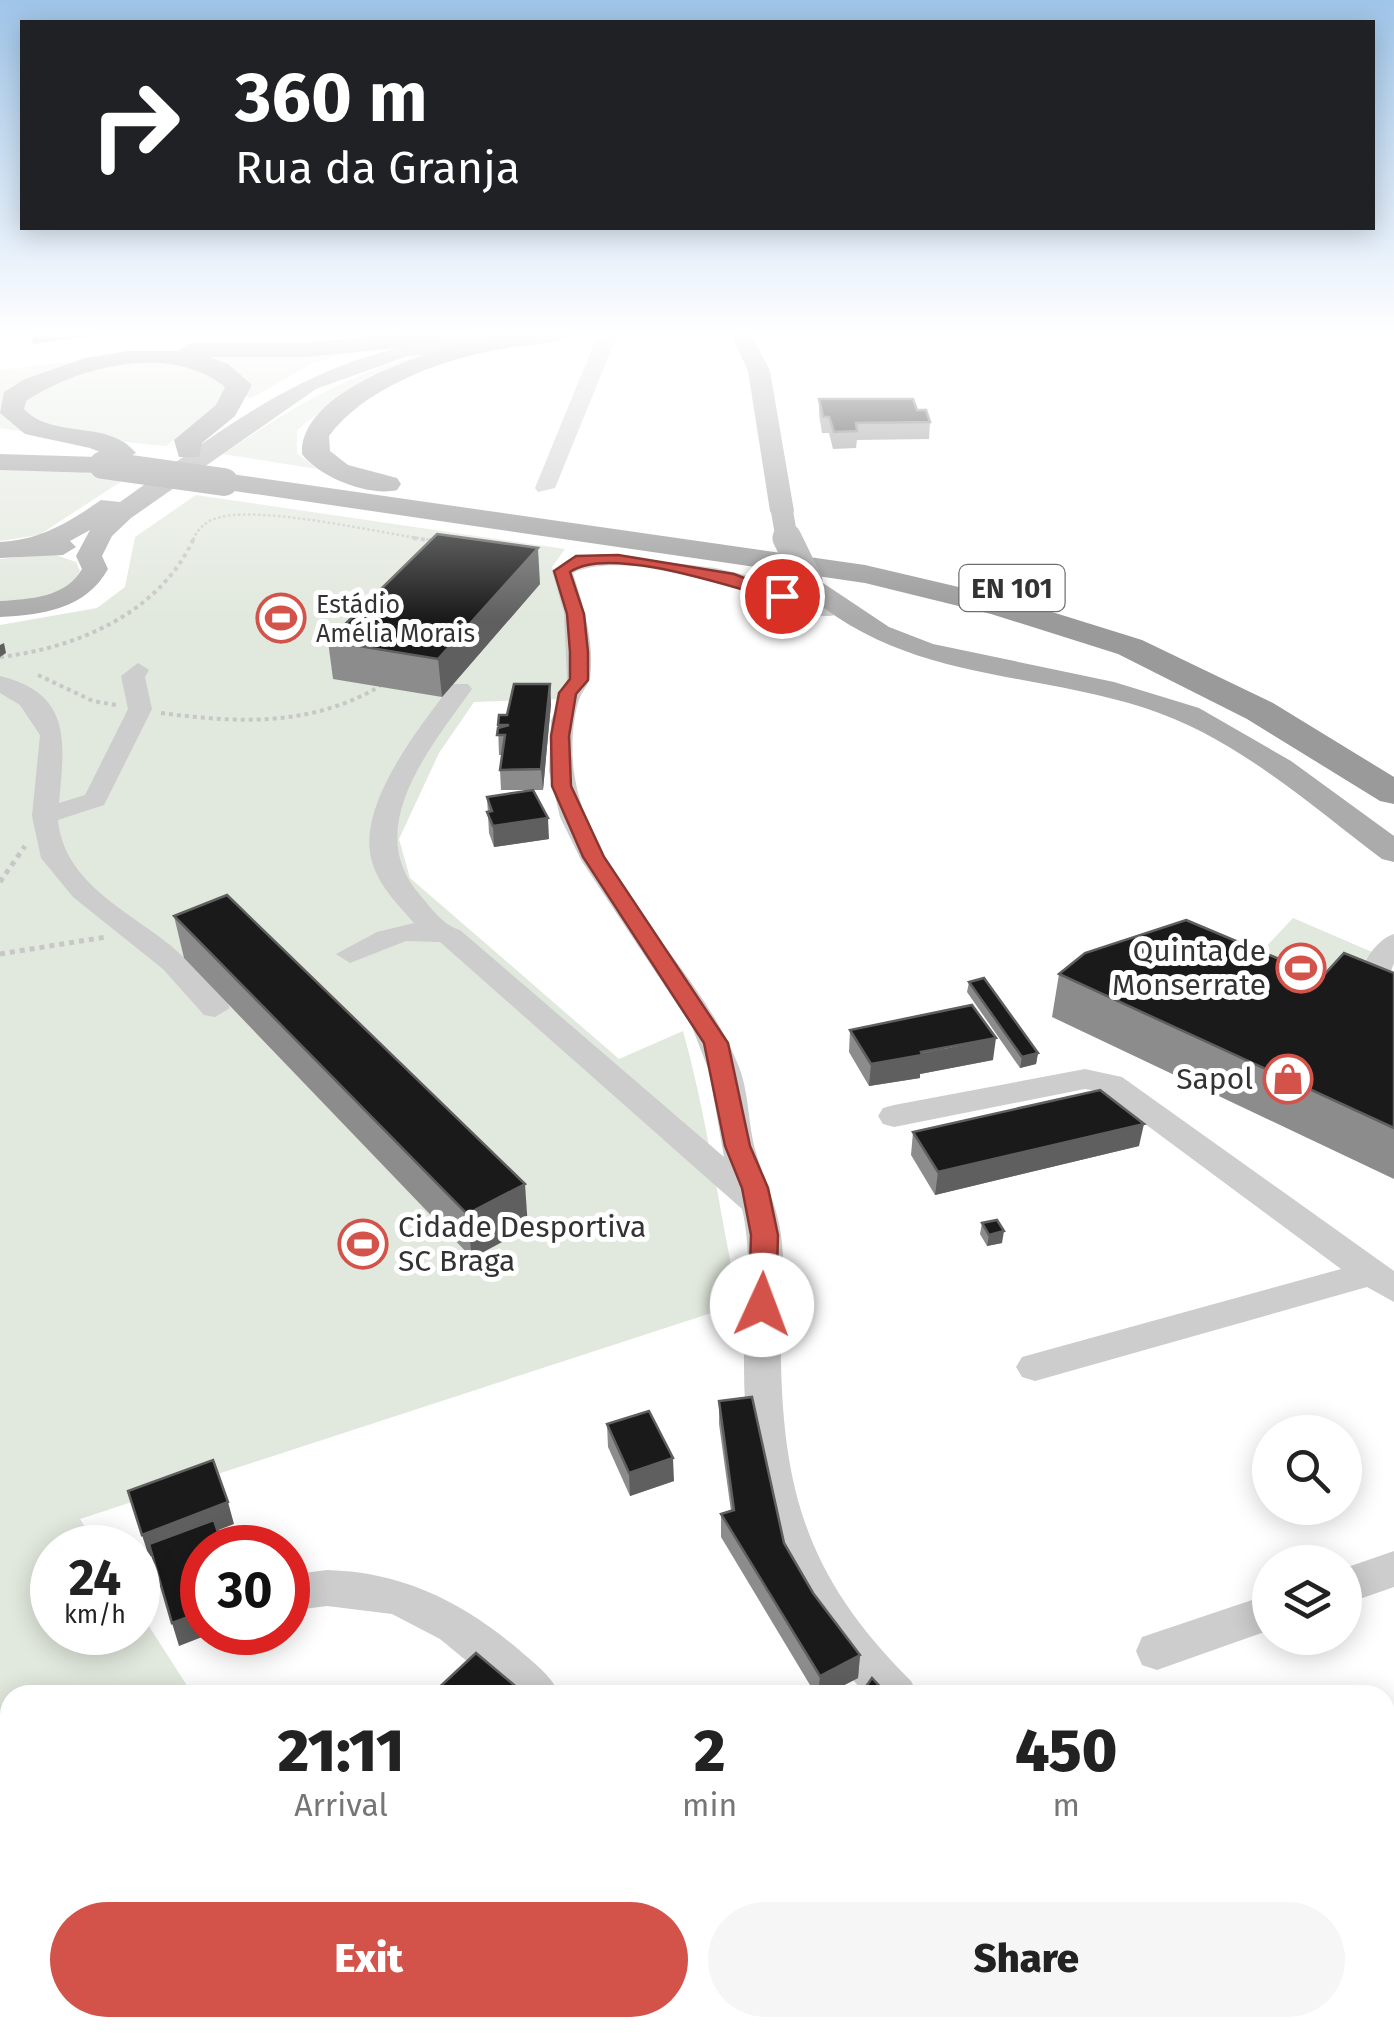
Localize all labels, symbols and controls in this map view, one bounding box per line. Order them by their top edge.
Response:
text: 360 m [235,56,428,140]
icon: right [70,60,200,190]
text: Rua da Granja [235,141,520,195]
pin [740,554,825,639]
road number: EN 101 [960,565,1064,611]
icon: arrive [755,569,810,624]
place label: Estádio Amélia Morais [316,590,475,649]
sports icon: Estádio Amélia Morais [255,592,307,644]
place label: Quinta de Monserrate [1112,933,1266,1003]
sports icon: Quinta de Monserrate [1275,942,1327,994]
shop icon: Sapol [1262,1053,1314,1105]
place label: Sapol [1176,1061,1253,1097]
place label: Cidade Desportiva SC Braga [398,1209,646,1279]
sports icon: Cidade Desportiva SC Braga [337,1218,389,1270]
position arrow [710,1253,814,1357]
map controls [1252,1415,1362,1655]
button: search [1252,1415,1362,1525]
speed limit sign: 30 [180,1525,310,1655]
button: layers [1252,1545,1362,1655]
text: 24 [69,1548,121,1608]
text: km/h [64,1600,126,1630]
text: 21:11 [278,1715,404,1787]
text: 2 [694,1715,725,1787]
text: 450 [1015,1715,1117,1787]
text: Arrival [294,1786,388,1824]
text: min [682,1786,737,1824]
text: m [1052,1786,1080,1824]
button: Exit [50,1902,688,2017]
button: Share [708,1902,1345,2017]

